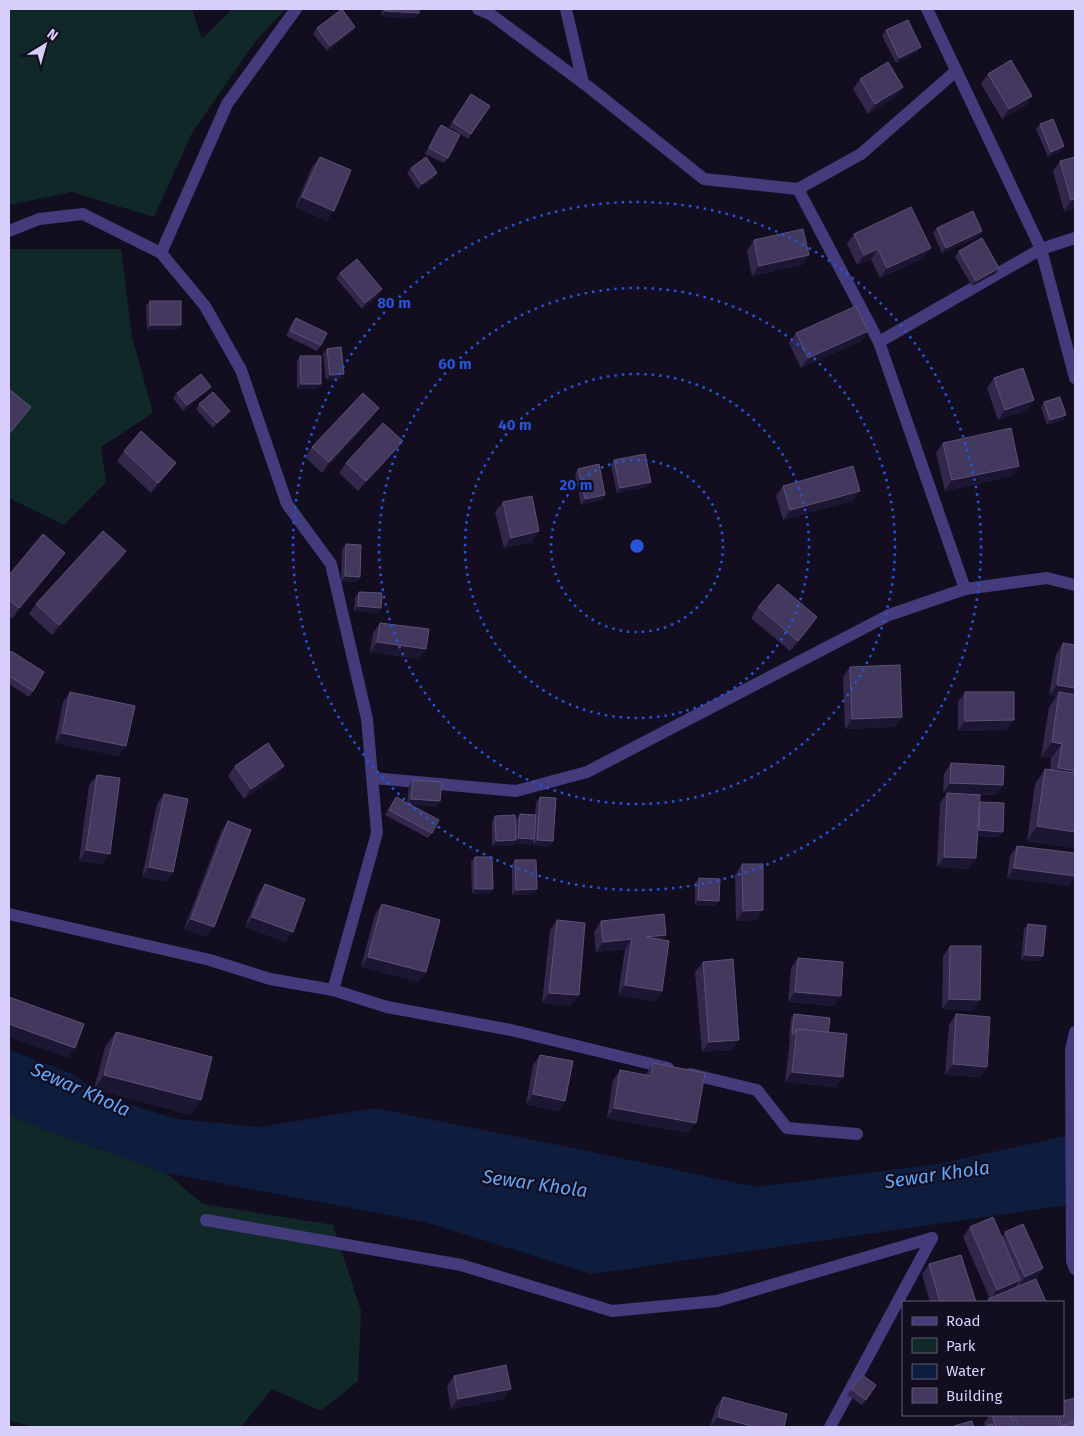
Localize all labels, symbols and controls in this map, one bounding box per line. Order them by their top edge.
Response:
north arrow [20,20,70,70]
text: N [44,25,61,45]
text: 80 m [377,294,411,312]
text: 60 m [438,355,472,373]
text: 40 m [498,416,532,434]
text: 20 m [560,476,592,494]
centre of rings [628,537,646,555]
water label: Sewar Khola [27,1057,134,1121]
water label: Sewar Khola [882,1156,991,1193]
water label: Sewar Khola [480,1165,589,1202]
legend [902,1301,1064,1416]
text: Road [946,1312,981,1330]
text: Park [946,1337,976,1355]
text: Water [946,1362,985,1380]
text: Building [946,1387,1002,1405]

